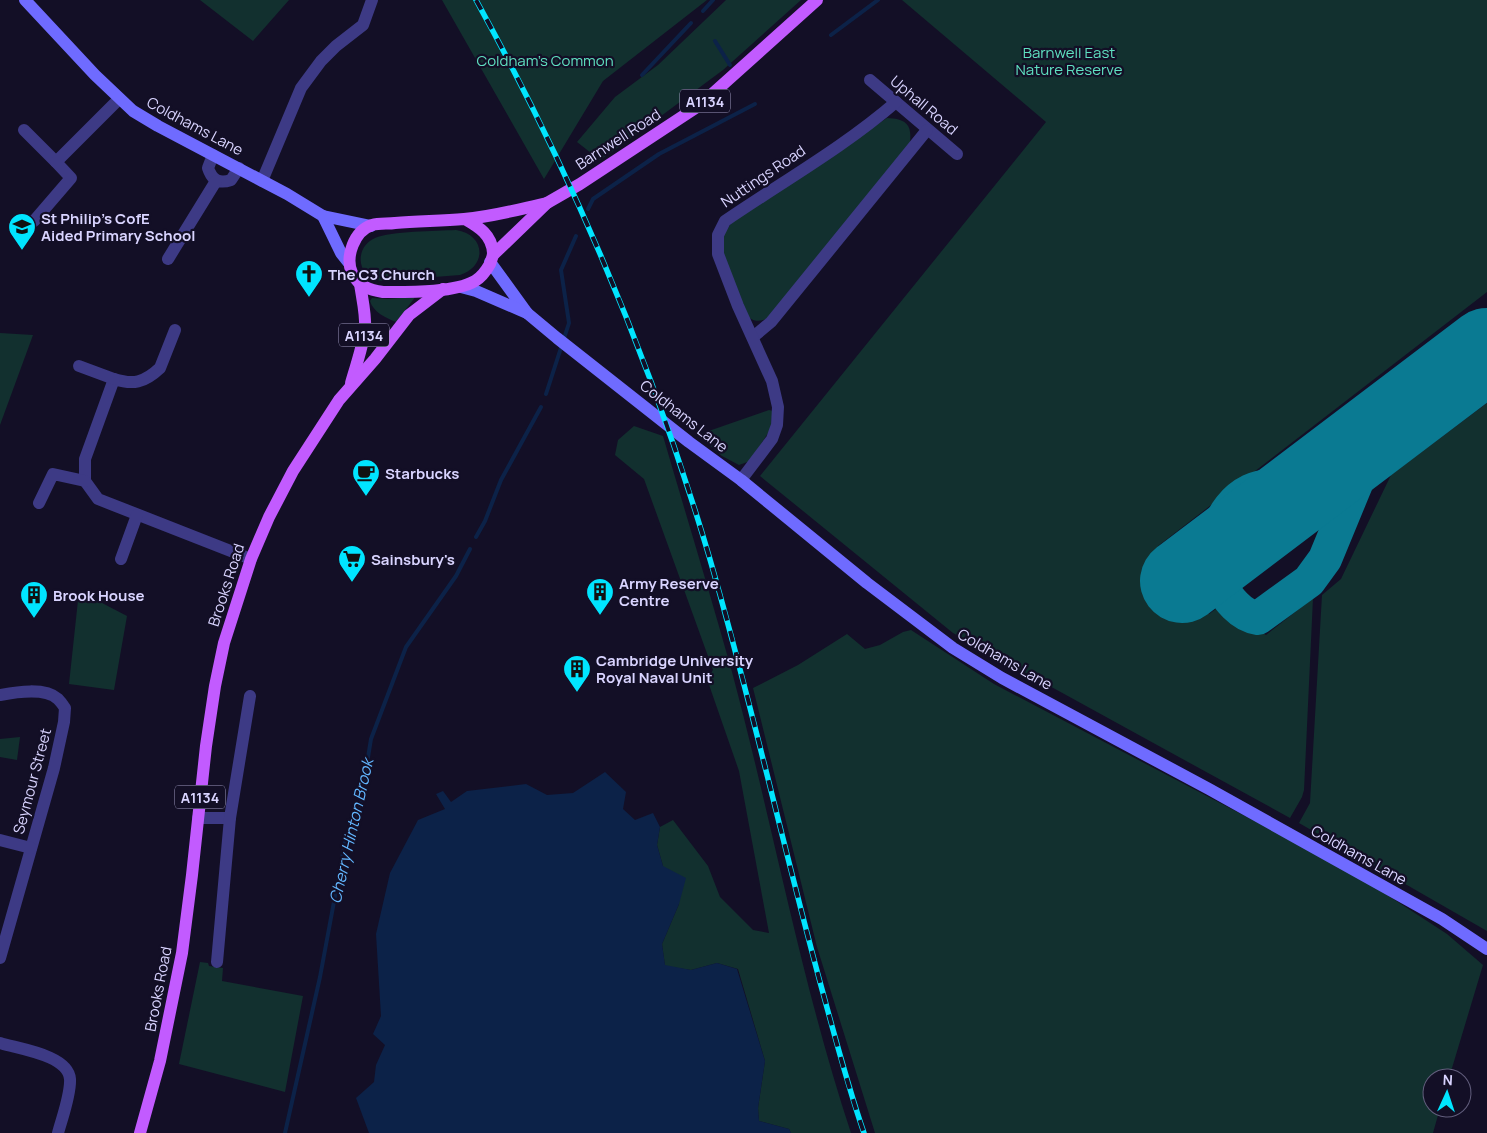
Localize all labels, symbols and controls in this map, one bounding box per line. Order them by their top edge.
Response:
park label: Barnwell East Nature Reserve [1016,42,1123,80]
park label: Coldham's Common [476,50,614,71]
street label: Uphall Road [886,71,962,139]
road number: A1134 [680,90,730,112]
street label: Coldhams Lane [143,92,247,160]
street label: Barnwell Road [571,104,665,174]
street label: Nuttings Road [716,140,810,212]
place label: St Philip's CofE Aided Primary School [41,208,195,246]
school or university icon: St Philip's CofE Aided Primary School [7,212,37,251]
church icon: The C3 Church [294,259,324,298]
place label: The C3 Church [328,264,435,285]
road number: A1134 [339,324,389,346]
street label: Coldhams Lane [636,375,733,457]
cafe icon: Starbucks [351,458,381,497]
place label: Starbucks [385,463,459,484]
street label: Brooks Road [203,541,249,629]
supermarket icon: Sainsbury's [337,544,367,583]
place label: Sainsbury's [371,549,455,570]
place label: Army Reserve Centre [619,573,719,611]
building icon: Army Reserve Centre [585,577,615,616]
building icon: Brook House [19,580,49,619]
place label: Brook House [53,585,145,606]
street label: Coldhams Lane [954,623,1057,695]
place label: Cambridge University Royal Naval Unit [596,650,754,688]
building icon: Cambridge University Royal Naval Unit [562,654,592,693]
street label: Seymour Street [8,726,56,836]
water label: Cherry Hinton Brook [324,754,379,906]
road number: A1134 [175,786,225,809]
street label: Coldhams Lane [1307,820,1411,890]
street label: Brooks Road [139,945,177,1033]
north arrow [1422,1068,1472,1118]
text: N [1442,1070,1453,1089]

